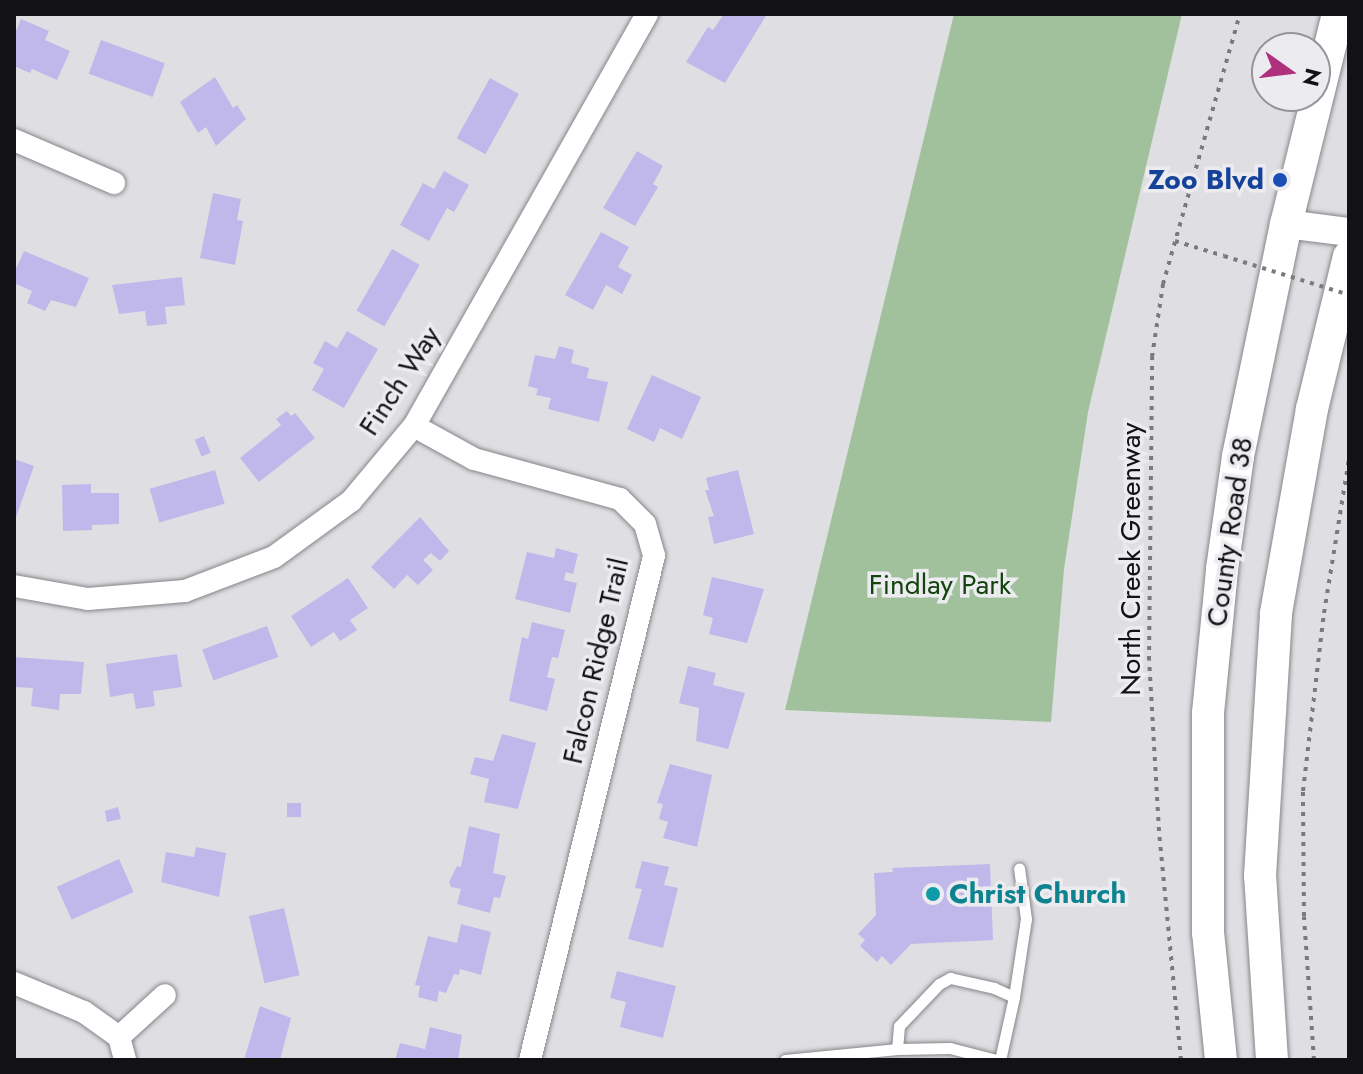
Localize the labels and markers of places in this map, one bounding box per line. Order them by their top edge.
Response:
place label: Zoo Blvd [1148,163,1264,197]
marker: Zoo Blvd [1271,171,1289,189]
place label: Christ Church [949,877,1126,911]
marker: Christ Church [924,885,942,903]

